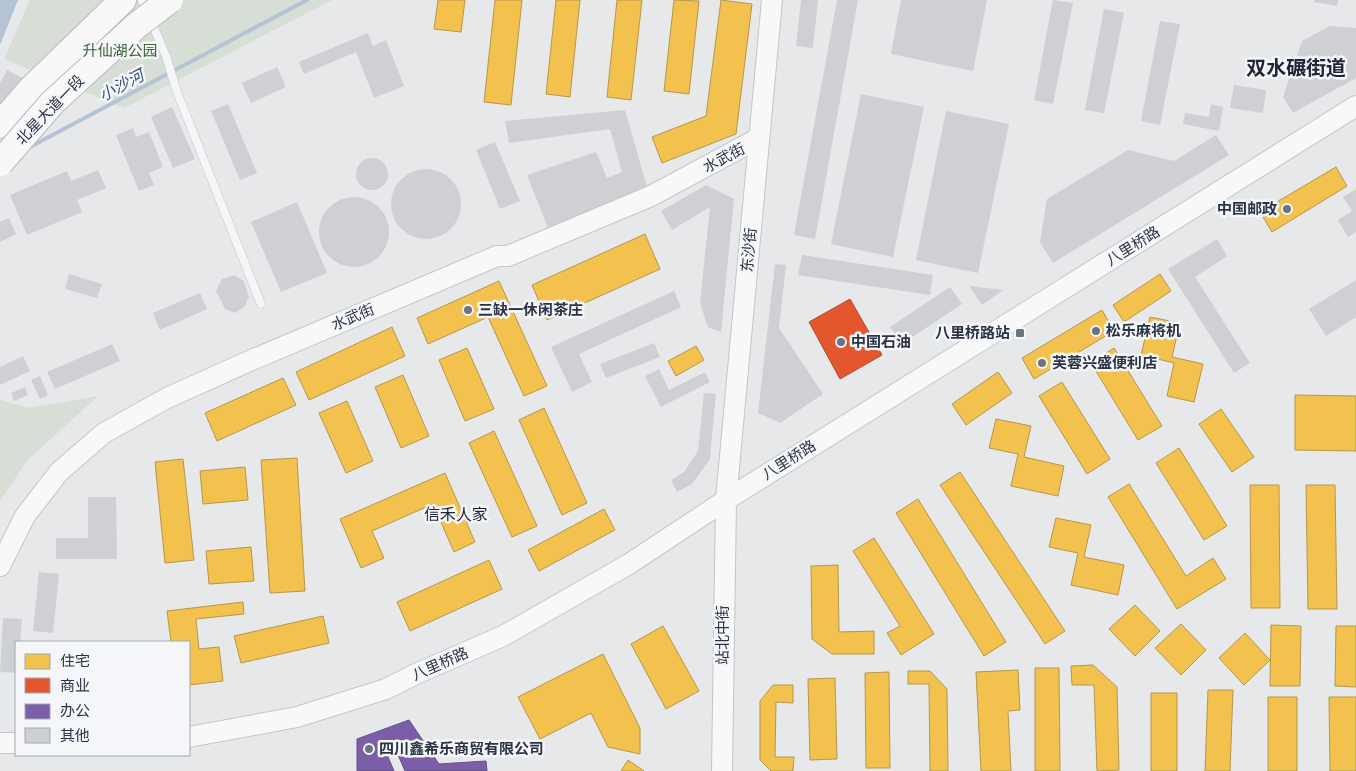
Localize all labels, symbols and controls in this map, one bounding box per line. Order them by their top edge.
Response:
park label: 升仙湖公园 [82,41,158,61]
district label: 双水碾街道 [1246,55,1346,82]
water label: 小沙河 [95,63,150,107]
street label: 北星大道一段 [12,71,88,149]
street label: 水武街 [699,139,749,177]
place label: 中国邮政 [1217,199,1277,219]
marker: 中国邮政 [1281,203,1293,215]
street label: 八里桥路 [1102,222,1164,270]
street label: 东沙街 [737,227,761,273]
street label: 水武街 [328,299,378,335]
place label: 三缺一休闲茶庄 [478,300,583,320]
marker: 三缺一休闲茶庄 [462,304,474,316]
place label: 松乐麻将机 [1106,321,1181,341]
place label: 八里桥路站 [935,323,1010,343]
marker: 松乐麻将机 [1090,325,1102,337]
marker: 八里桥路站 [1014,327,1026,339]
place label: 中国石油 [851,332,911,352]
marker: 中国石油 [835,336,847,348]
place label: 芙蓉兴盛便利店 [1052,353,1157,373]
marker: 芙蓉兴盛便利店 [1036,357,1048,369]
street label: 八里桥路 [758,436,820,484]
district label: 信禾人家 [424,504,488,526]
street label: 站北中街 [713,605,733,665]
legend [15,641,190,756]
street label: 八里桥路 [409,643,471,685]
text: 住宅 [60,651,90,671]
text: 商业 [60,676,90,696]
text: 办公 [60,701,90,721]
text: 其他 [60,726,90,746]
place label: 四川鑫希乐商贸有限公司 [379,739,544,759]
marker: 四川鑫希乐商贸有限公司 [363,743,375,755]

